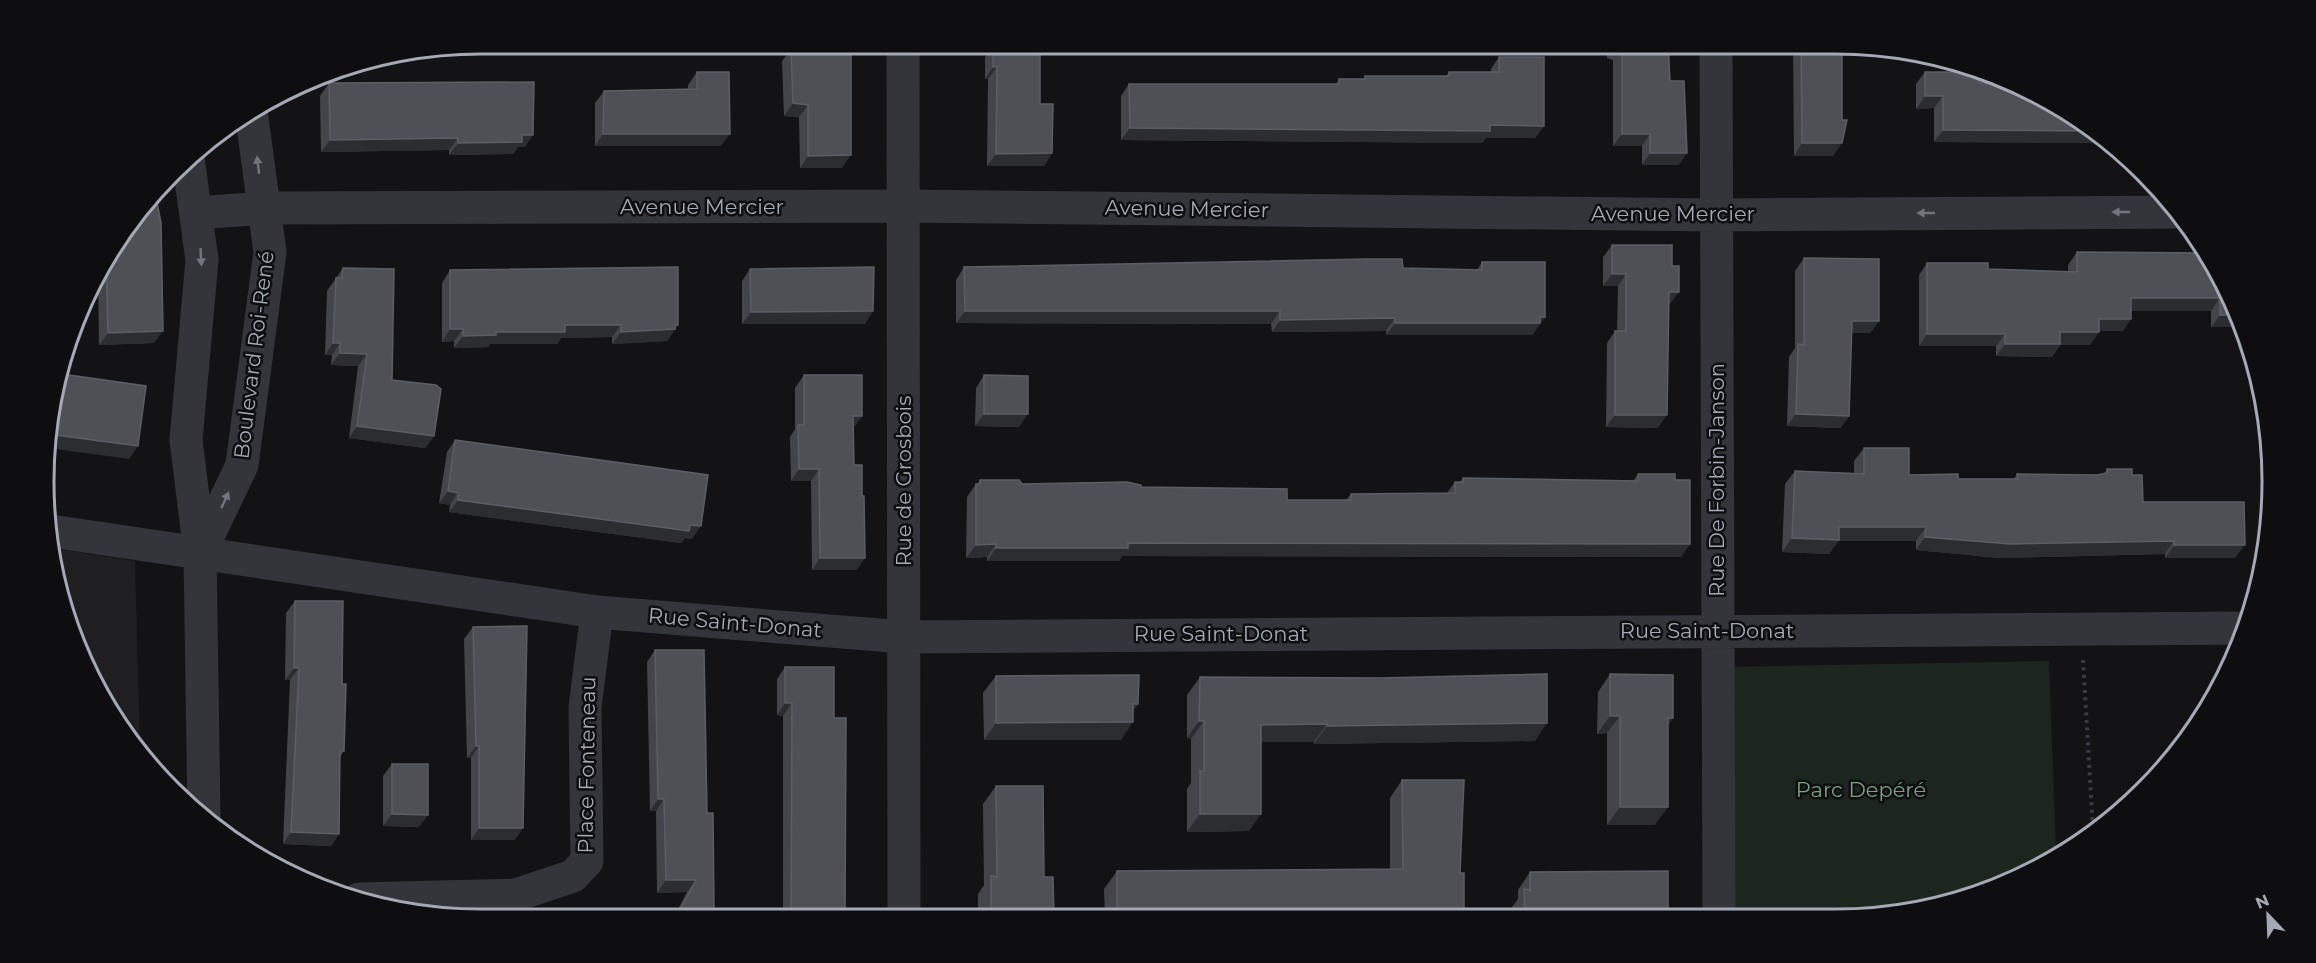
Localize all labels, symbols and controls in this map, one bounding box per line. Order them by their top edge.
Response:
one-way arrow [254,155,263,174]
street label: Avenue Mercier [620,194,784,219]
street label: Avenue Mercier [1105,195,1269,222]
street label: Avenue Mercier [1591,201,1755,226]
one-way arrow [2111,207,2130,217]
one-way arrow [1916,208,1935,218]
one-way arrow [197,248,206,267]
street label: Boulevard Roi-René [228,250,279,460]
street label: Rue De Forbin-Janson [1704,363,1729,597]
street label: Rue de Grosbois [891,395,916,567]
one-way arrow [220,492,229,509]
street label: Rue Saint-Donat [647,602,823,643]
street label: Rue Saint-Donat [1620,618,1794,643]
street label: Rue Saint-Donat [1134,621,1308,646]
street label: Place Fonteneau [572,676,601,854]
park label: Parc Depéré [1796,777,1926,802]
north arrow [2238,885,2298,945]
text: N [2253,890,2272,913]

